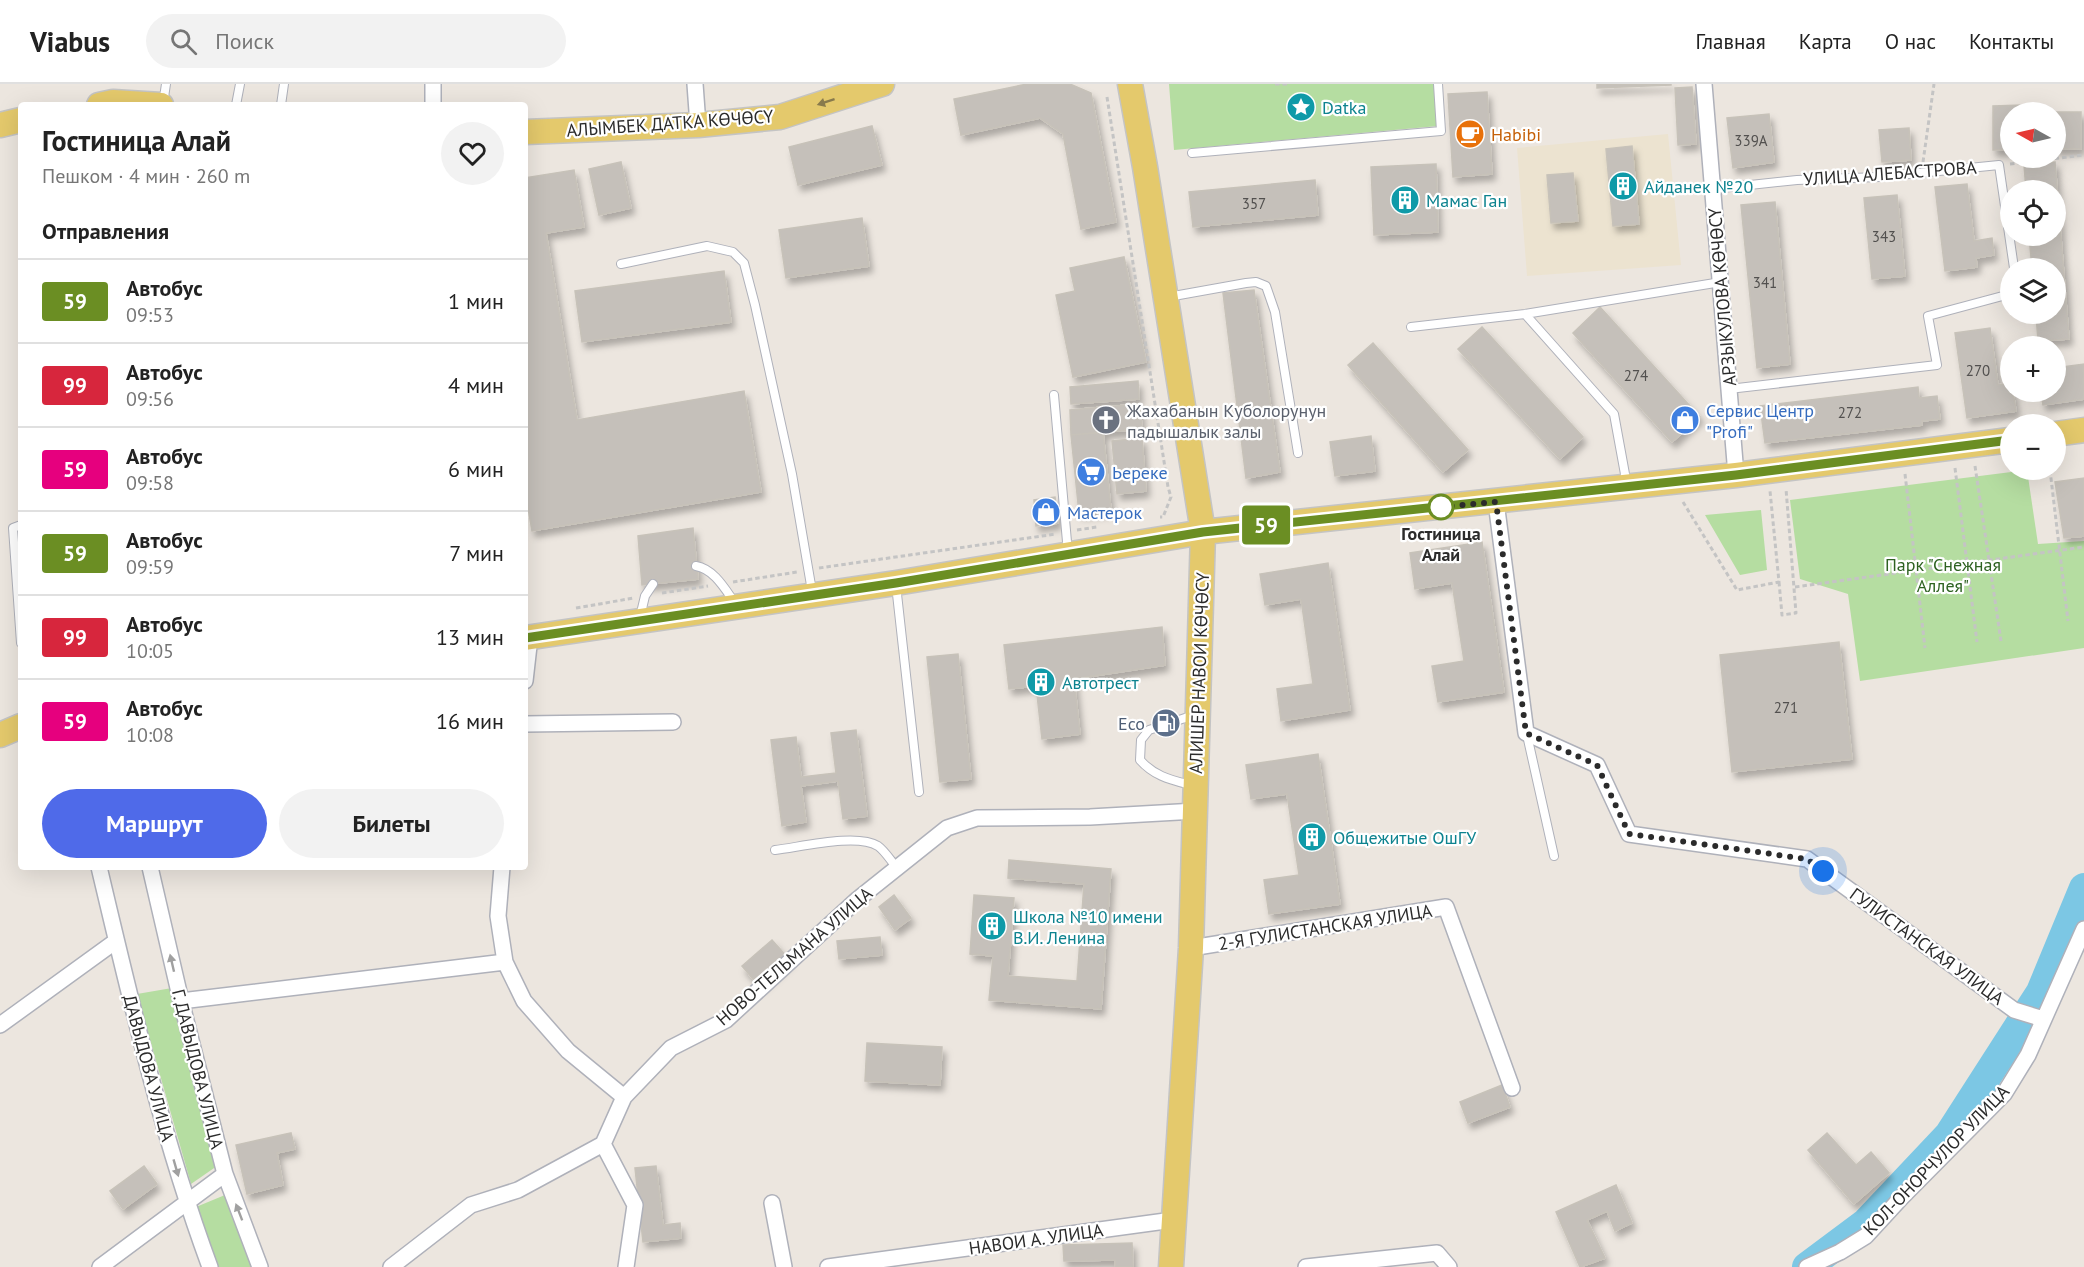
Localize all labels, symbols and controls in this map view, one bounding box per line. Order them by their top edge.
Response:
search box [146,14,566,68]
text: Viabus [30,23,110,60]
icon: search [167,25,200,58]
text: Поиск [215,27,274,55]
text: Главная [1695,28,1766,55]
text: Карта [1799,28,1852,55]
text: О нас [1885,28,1936,55]
text: Контакты [1969,28,2054,55]
place icon: Datka [1285,91,1317,123]
place label: Datka [1322,96,1366,119]
one-way arrow [817,98,835,107]
north arrow [2000,102,2066,168]
map controls [2000,102,2066,480]
street label: АЛЫМБЕК ДАТКА КӨЧӨСҮ [566,104,774,142]
cafe icon: Habibi [1454,118,1486,150]
text: Гостиница Алай [42,122,231,159]
button: heart [441,122,504,185]
place label: Habibi [1491,123,1541,146]
house number: 339А [1734,131,1768,150]
street label: УЛИЦА АЛЕБАСТРОВА [1803,155,1978,191]
text: Пешком · 4 мин · 260 m [42,163,250,189]
building icon: Айданек №20 [1607,170,1639,202]
place label: Айданек №20 [1644,175,1754,198]
button: locate [2000,180,2066,246]
building icon: Мамас Ган [1389,184,1421,216]
place label: Мамас Ган [1426,189,1507,212]
house number: 357 [1242,194,1266,213]
street label: АРЗЫКУЛОВА КӨЧӨСҮ [1703,207,1741,387]
text: Отправления [42,217,169,245]
house number: 343 [1872,227,1896,246]
button: layers [2000,258,2066,324]
house number: 341 [1753,273,1777,292]
text: Автобус [126,274,203,302]
text: 1 мин [448,287,504,315]
text: 59 [63,288,87,315]
text: 09:53 [126,302,174,328]
button: + [2000,336,2066,402]
text: Автобус [126,358,203,386]
house number: 270 [1966,361,1990,380]
house number: 274 [1624,366,1648,385]
text: 4 мин [448,371,504,399]
text: 99 [63,372,87,399]
text: 09:56 [126,386,174,412]
place label: Жахабанын Куболорунун падышалык залы [1126,399,1326,443]
place label: Сервис Центр "Profi" [1706,399,1814,443]
house number: 272 [1838,403,1862,422]
church icon: Жахабанын Куболорунун падышалык залы [1090,404,1122,436]
shop icon: Сервис Центр "Profi" [1669,404,1701,436]
button: − [2000,414,2066,480]
text: Автобус [126,442,203,470]
text: 6 мин [448,455,504,483]
text: 59 [63,456,87,483]
supermarket icon: Ьереке [1075,456,1107,488]
place label: Ьереке [1112,461,1168,484]
text: 09:58 [126,470,174,496]
marker: Гостиница Алай [1428,494,1454,520]
shop icon: Мастерок [1030,496,1062,528]
place label: Мастерок [1067,501,1142,524]
line badge: 59 [1239,506,1293,544]
text: 59 [1254,512,1278,539]
place label: Гостиница Алай [1401,522,1481,566]
text: Автобус [126,526,203,554]
text: 7 мин [449,539,504,567]
text: 59 [63,540,87,567]
park label: Парк "Снежная Аллея" [1885,553,2001,597]
text: 09:59 [126,554,174,580]
street label: АЛИШЕР НАВОИ КӨЧӨСҮ [1184,572,1214,774]
text: Автобус [126,610,203,638]
text: 13 мин [436,623,504,651]
text: 99 [63,624,87,651]
text: 10:05 [126,638,174,664]
building icon: Автотрест [1025,666,1057,698]
place label: Автотрест [1062,671,1139,694]
text: Автобус [126,694,203,722]
house number: 271 [1774,698,1798,717]
text: 16 мин [436,707,504,735]
fuel station icon: Есо [1150,707,1182,739]
text: 59 [63,708,87,735]
place label: Есо [1118,712,1145,735]
text: 10:08 [126,722,174,748]
button: Маршрут [42,789,267,858]
button: Билеты [279,789,504,858]
building icon: Общежитые ОшГУ [1296,821,1328,853]
place label: Общежитые ОшГУ [1333,826,1476,849]
your location [1808,856,1838,886]
street label: НОВО-ТЕЛЬМАНА УЛИЦА [711,882,877,1030]
street label: ГУЛИСТАНСКАЯ УЛИЦА [1845,882,2009,1010]
street label: 2-Я ГУЛИСТАНСКАЯ УЛИЦА [1216,899,1434,955]
place label: Школа №10 имени В.И. Ленина [1013,905,1163,949]
building icon: Школа №10 имени В.И. Ленина [976,910,1008,942]
one-way arrow [167,954,177,973]
street label: Г. ДАВЫДОВА УЛИЦА [167,987,229,1152]
street label: ДАВЫДОВА УЛИЦА [118,992,180,1144]
street label: КОЛ-ОНОРЧУЛОР УЛИЦА [1858,1080,2014,1240]
one-way arrow [172,1159,181,1177]
one-way arrow [234,1203,244,1221]
street label: НАВОИ А. УЛИЦА [967,1218,1105,1260]

